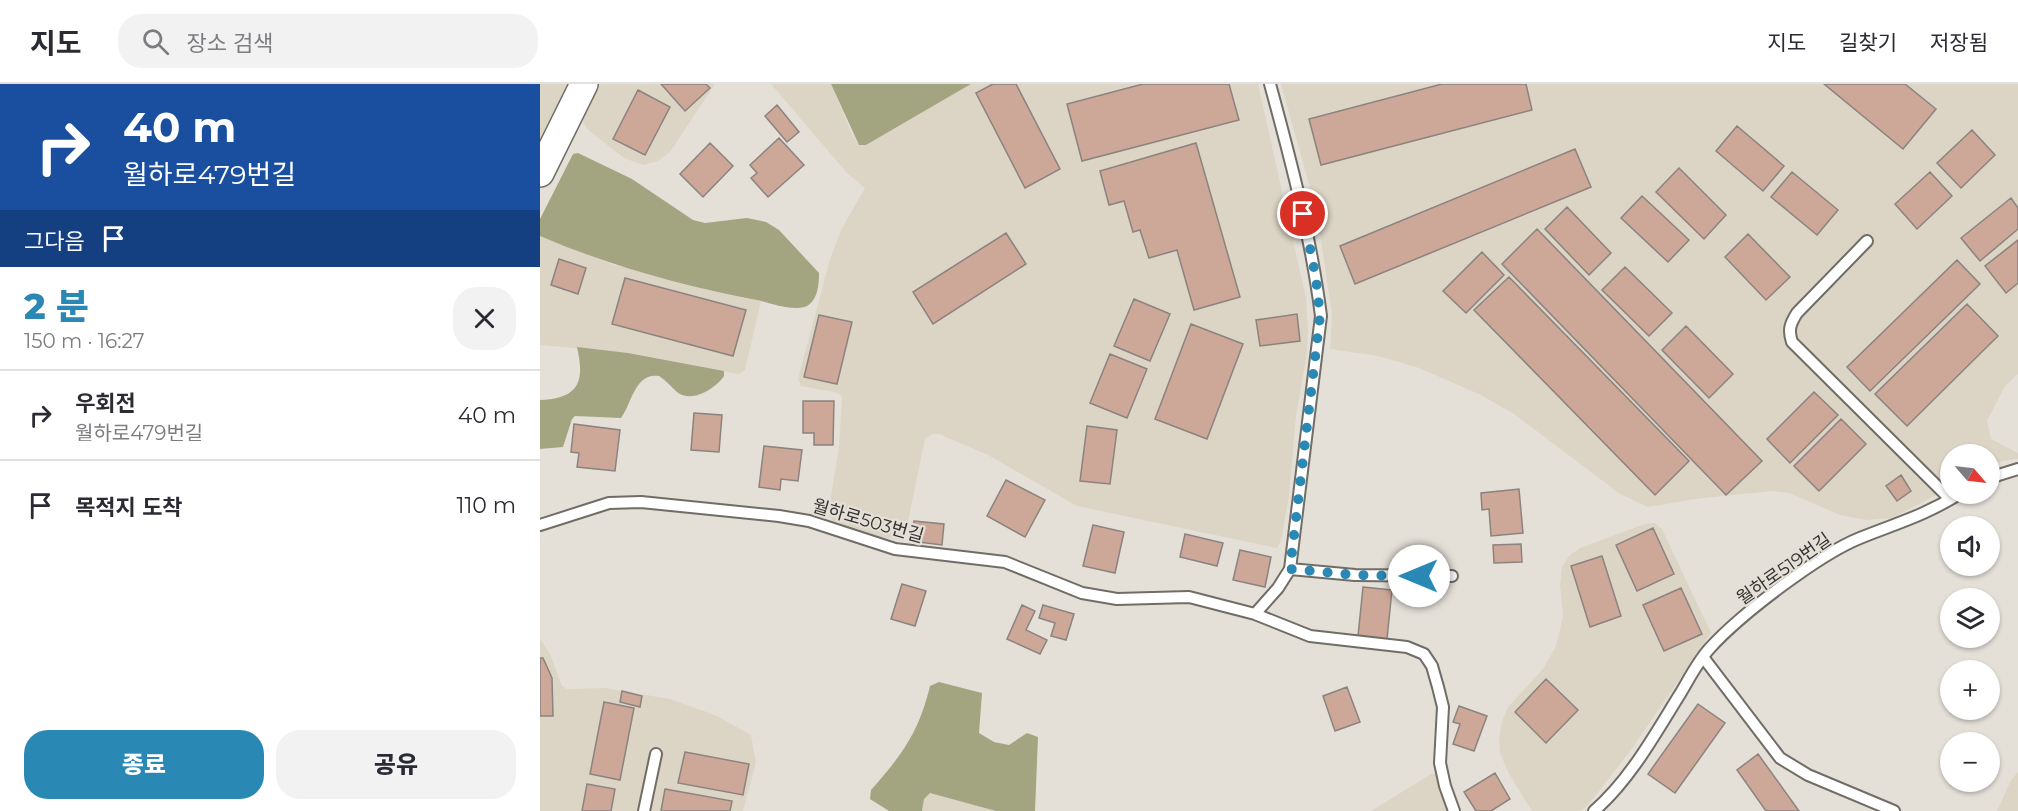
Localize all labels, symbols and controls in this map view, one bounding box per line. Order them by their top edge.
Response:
search box [118,14,538,68]
icon: search [139,25,172,58]
text: 지도 [30,26,82,60]
text: 장소 검색 [187,30,273,57]
text: 지도 [1767,30,1806,55]
text: 길찾기 [1839,30,1897,55]
text: 저장됨 [1930,30,1988,55]
text: 40 m [123,101,236,153]
icon: right [24,108,102,186]
text: 월하로479번길 [123,158,296,191]
pin [1277,188,1328,239]
icon: arrive [1286,197,1319,230]
icon: arrive [97,222,130,255]
text: 그다음 [24,228,85,255]
text: 2 분 [24,284,89,328]
button: close [453,287,516,350]
text: 150 m · 16:27 [24,329,145,353]
text: 우회전 [75,390,136,417]
icon: right [24,399,57,432]
text: 40 m [458,402,516,429]
text: 월하로479번길 [75,421,203,445]
north arrow [1940,444,2000,504]
map controls [1940,444,2000,792]
icon: arrive [24,489,57,522]
text: 110 m [456,492,516,519]
text: 목적지 도착 [75,494,182,521]
street label: 월하로503번길 [810,495,926,547]
button: sound [1940,516,2000,576]
street label: 월하로519번길 [1732,528,1836,610]
position arrow [1387,544,1451,608]
button: layers [1940,588,2000,648]
button: + [1940,660,2000,720]
button: 종료 [24,730,264,799]
button: 공유 [276,730,516,799]
button: − [1940,732,2000,792]

